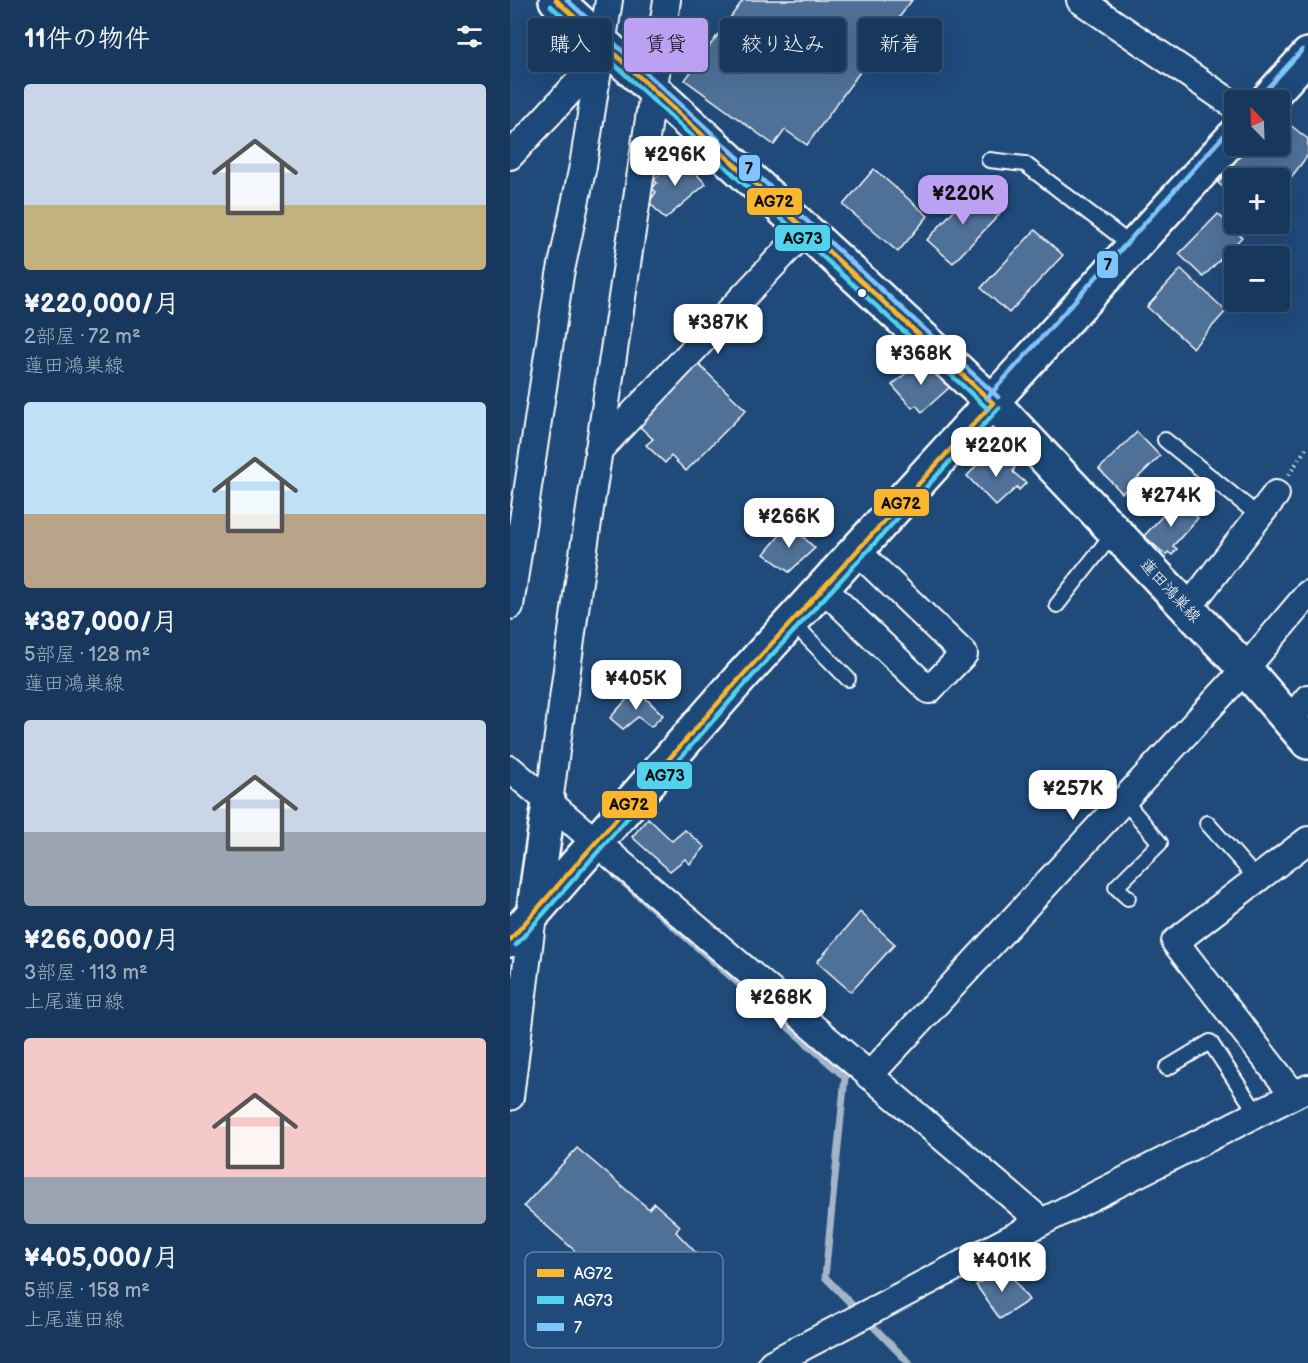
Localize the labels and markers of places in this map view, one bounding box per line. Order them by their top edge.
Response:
pin: ¥296K [633,136,717,187]
pin: ¥220K [921,175,1005,226]
unlabelled marker [856,287,868,299]
pin: ¥387K [676,304,760,355]
pin: ¥368K [879,335,963,386]
pin: ¥220K [954,427,1038,478]
pin: ¥274K [1129,477,1213,528]
pin: ¥266K [747,498,831,549]
pin: ¥405K [594,660,678,711]
pin: ¥257K [1031,770,1115,821]
pin: ¥268K [739,979,823,1030]
pin: ¥401K [960,1242,1044,1293]

